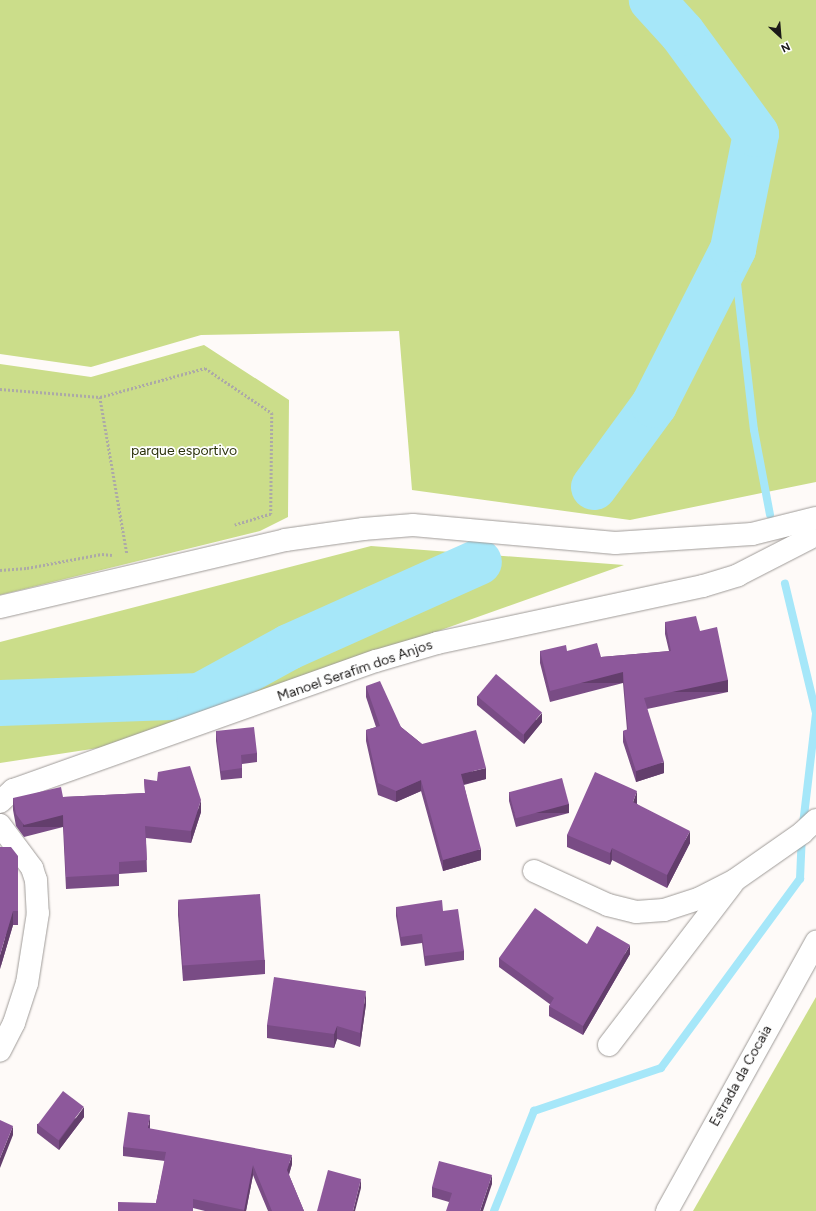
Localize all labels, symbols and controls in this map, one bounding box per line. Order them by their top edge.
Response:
north arrow [760,16,800,56]
text: N [779,40,792,55]
park label: parque esportivo [131,443,237,459]
street label: Manoel Serafim dos Anjos [275,637,435,705]
street label: Estrada da Cocaia [706,1023,776,1129]

